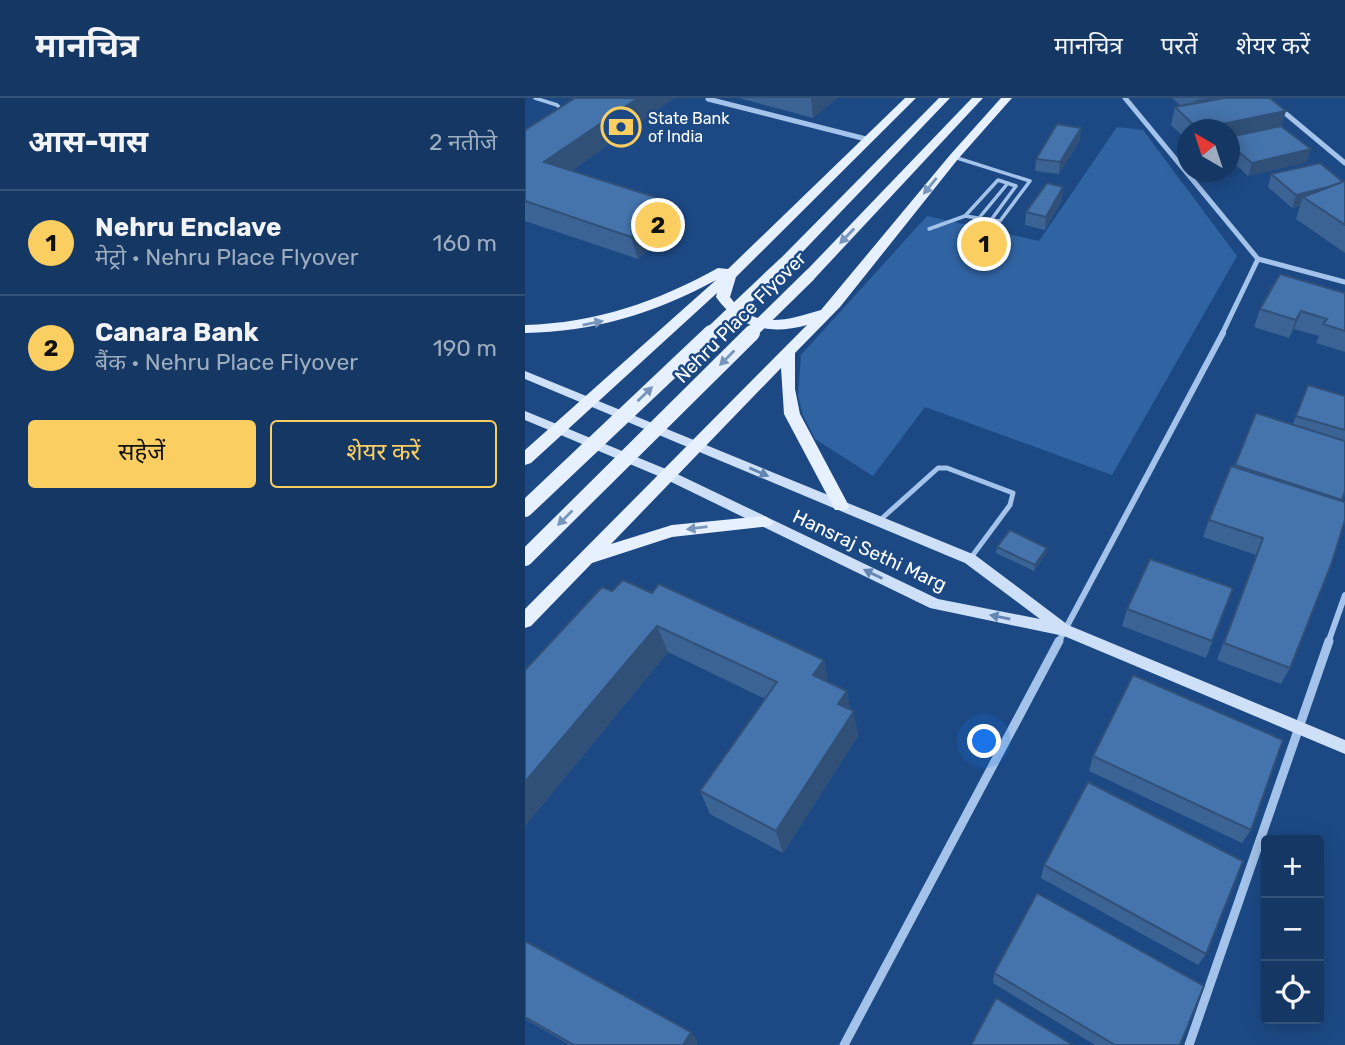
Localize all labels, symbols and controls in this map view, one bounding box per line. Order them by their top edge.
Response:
text: मानचित्र [35,26,139,65]
text: मानचित्र [1054,32,1123,60]
text: परतें [1161,32,1198,60]
text: शेयर करें [1236,32,1310,60]
bank icon: State Bank of India [600,106,642,148]
place label: State Bank of India [648,109,730,146]
north arrow [1177,119,1240,182]
text: आस-पास [28,124,148,160]
text: 2 नतीजे [429,128,497,156]
one-way arrow [923,177,938,195]
pin: 2 [635,199,681,251]
text: Nehru Enclave [95,212,282,243]
pin: 1 [961,218,1007,270]
one-way arrow [839,227,855,244]
text: 1 [45,229,57,257]
text: 160 m [433,229,497,257]
text: मेट्रो · Nehru Place Flyover [95,243,359,271]
street label: Nehru Place Flyover [670,246,811,388]
text: Canara Bank [95,317,259,348]
one-way arrow [582,317,604,328]
text: 2 [44,334,58,362]
text: 190 m [433,334,497,362]
text: बैंक · Nehru Place Flyover [95,348,358,376]
one-way arrow [718,349,735,366]
one-way arrow [637,386,654,403]
button: सहेजें [28,420,256,488]
button: शेयर करें [270,420,497,488]
one-way arrow [749,467,770,478]
street label: Hansraj Sethi Marg [789,505,950,596]
one-way arrow [558,509,574,526]
one-way arrow [686,523,708,534]
one-way arrow [863,569,883,580]
one-way arrow [989,611,1011,622]
your location [967,724,1001,758]
map controls [1261,835,1324,1024]
button: + [1261,835,1324,898]
button: − [1261,898,1324,961]
button: locate [1261,961,1324,1024]

